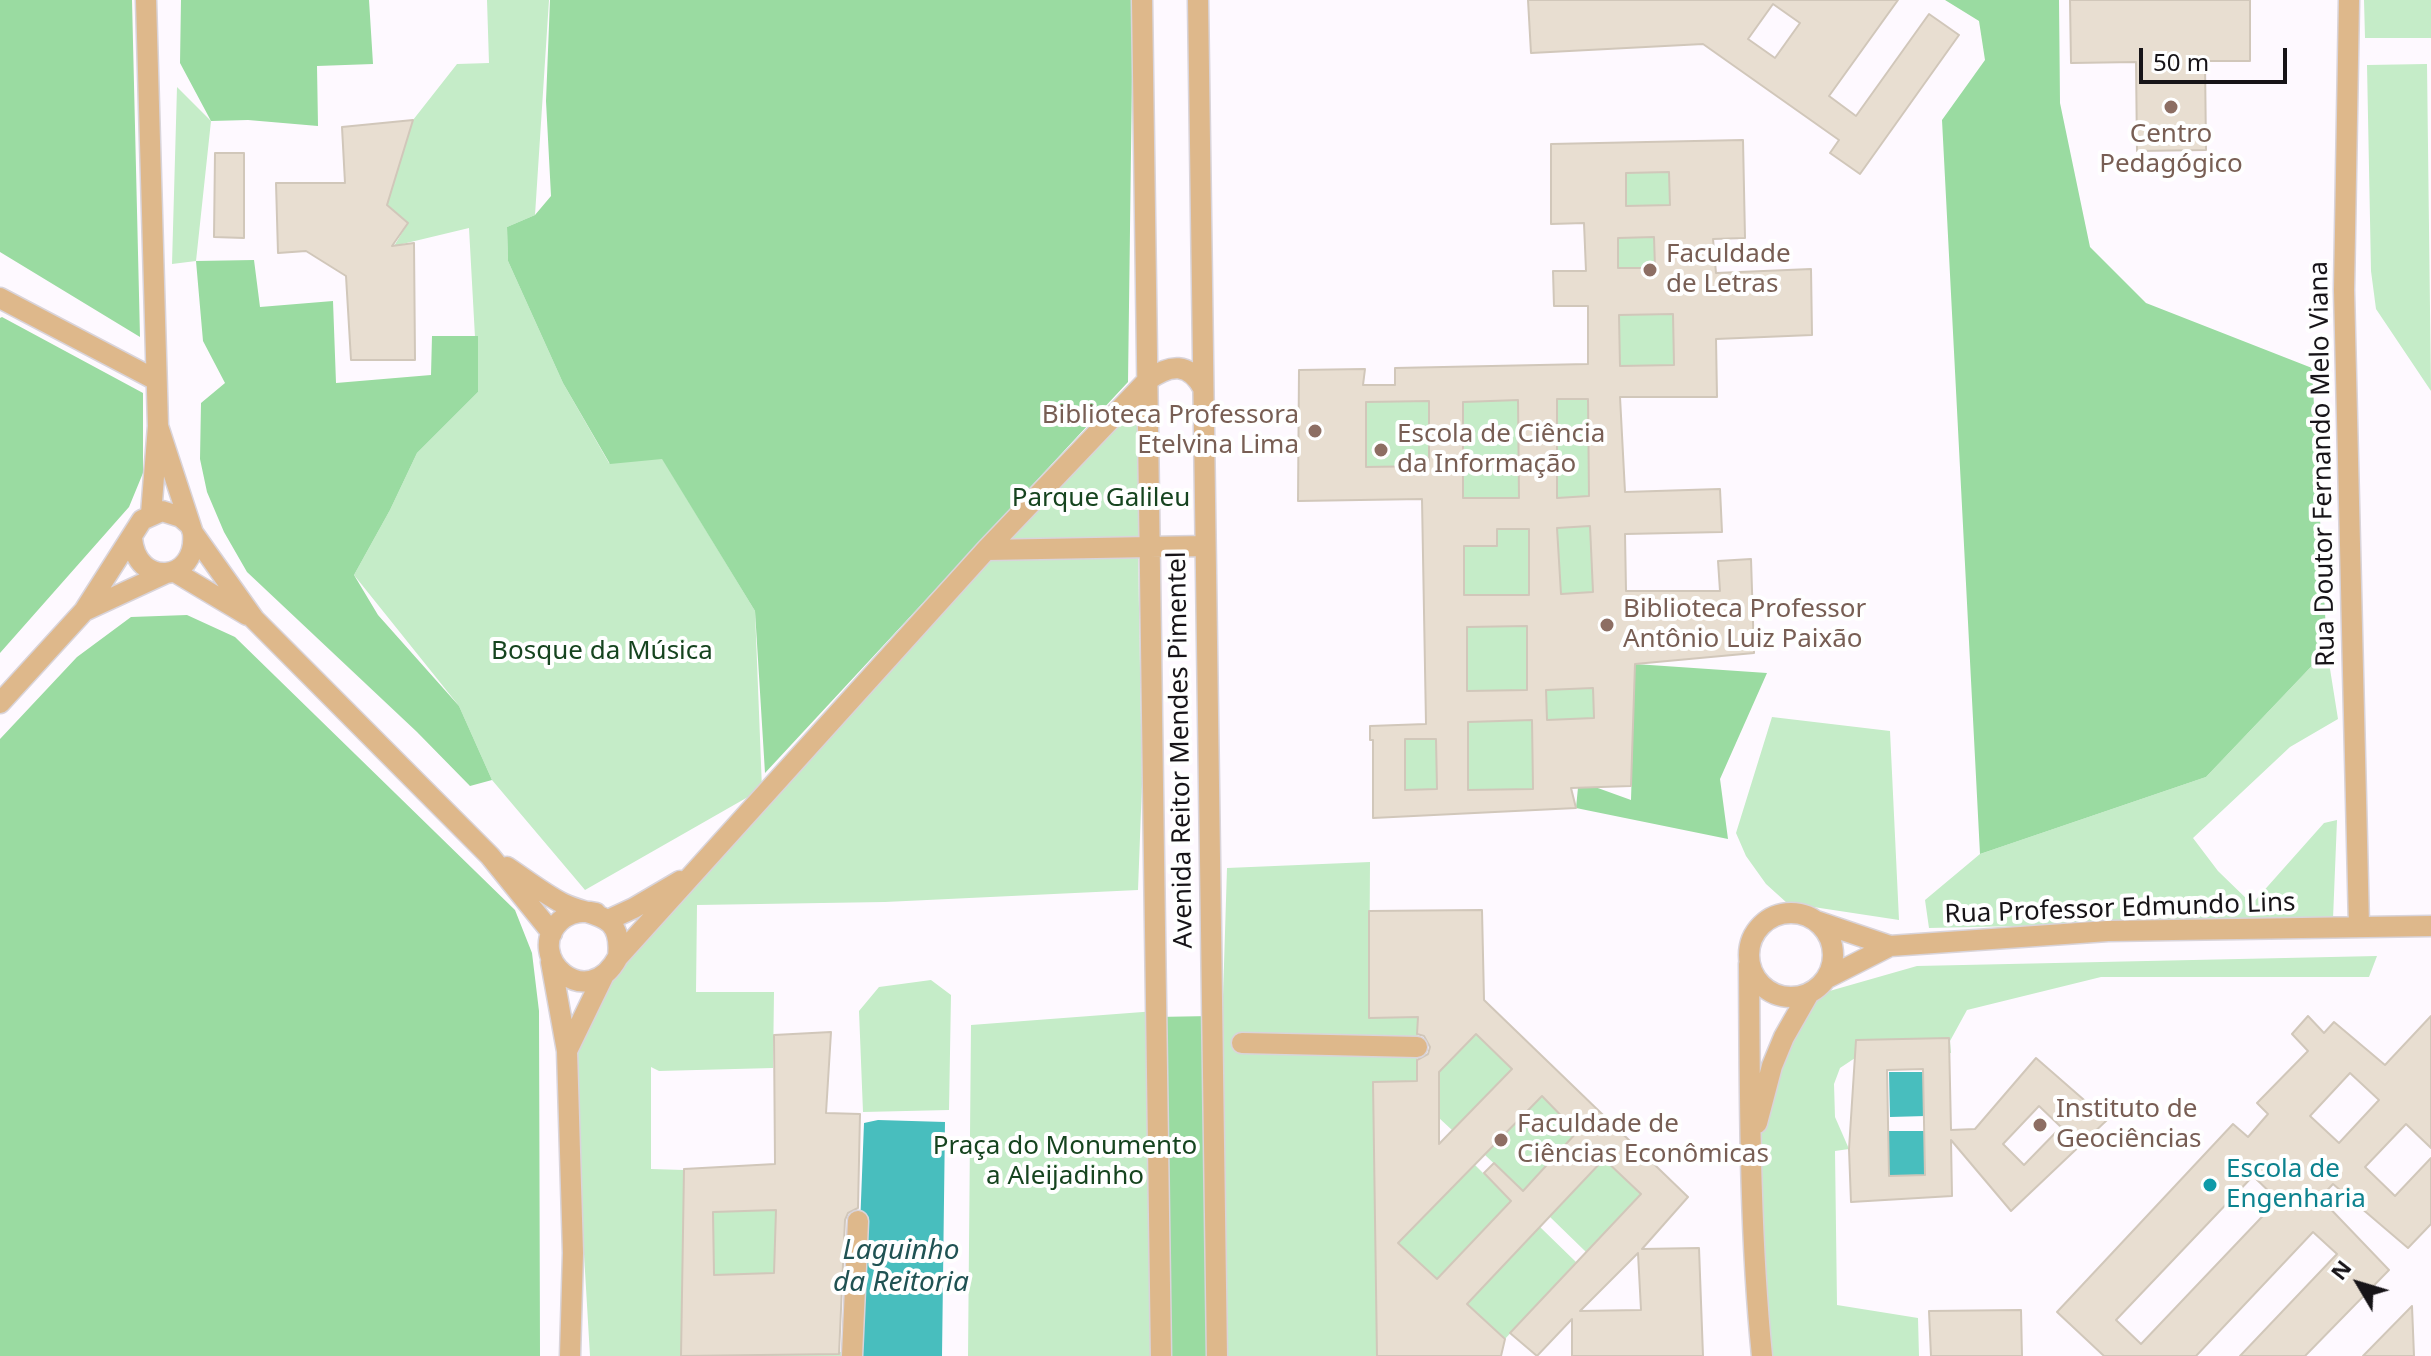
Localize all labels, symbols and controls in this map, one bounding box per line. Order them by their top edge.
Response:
scale bar [2143,32,2291,82]
text: 50 m [2153,45,2209,78]
marker: Centro Pedagógico [2162,98,2180,116]
place label: Centro Pedagógico [2099,119,2243,180]
place label: Faculdade de Letras [1666,239,1791,300]
marker: Faculdade de Letras [1641,261,1659,279]
street label: Rua Doutor Fernando Melo Viana [2304,261,2342,667]
place label: Biblioteca Professora Etelvina Lima [1042,400,1299,462]
place label: Escola de Ciência da Informação [1397,419,1605,480]
marker: Biblioteca Professora Etelvina Lima [1306,422,1324,440]
marker: Escola de Ciência da Informação [1372,441,1390,459]
park label: Parque Galileu [1012,483,1190,515]
street label: Avenida Reitor Mendes Pimentel [1162,551,1200,949]
place label: Biblioteca Professor Antônio Luiz Paixão [1623,594,1866,656]
marker: Biblioteca Professor Antônio Luiz Paixão [1598,616,1616,634]
park label: Bosque da Música [491,636,713,668]
street label: Rua Professor Edmundo Lins [1944,887,2296,931]
place label: Instituto de Geociências [2056,1094,2201,1156]
place label: Faculdade de Ciências Econômicas [1517,1109,1769,1170]
marker: Instituto de Geociências [2031,1116,2049,1134]
park label: Praça do Monumento a Aleijadinho [933,1131,1197,1192]
marker: Faculdade de Ciências Econômicas [1492,1131,1510,1149]
place label: Escola de Engenharia [2226,1154,2366,1216]
marker: Escola de Engenharia [2201,1176,2219,1194]
water label: Laguinho da Reitoria [833,1234,969,1300]
north arrow [2319,1244,2399,1324]
text: N [2323,1253,2357,1286]

